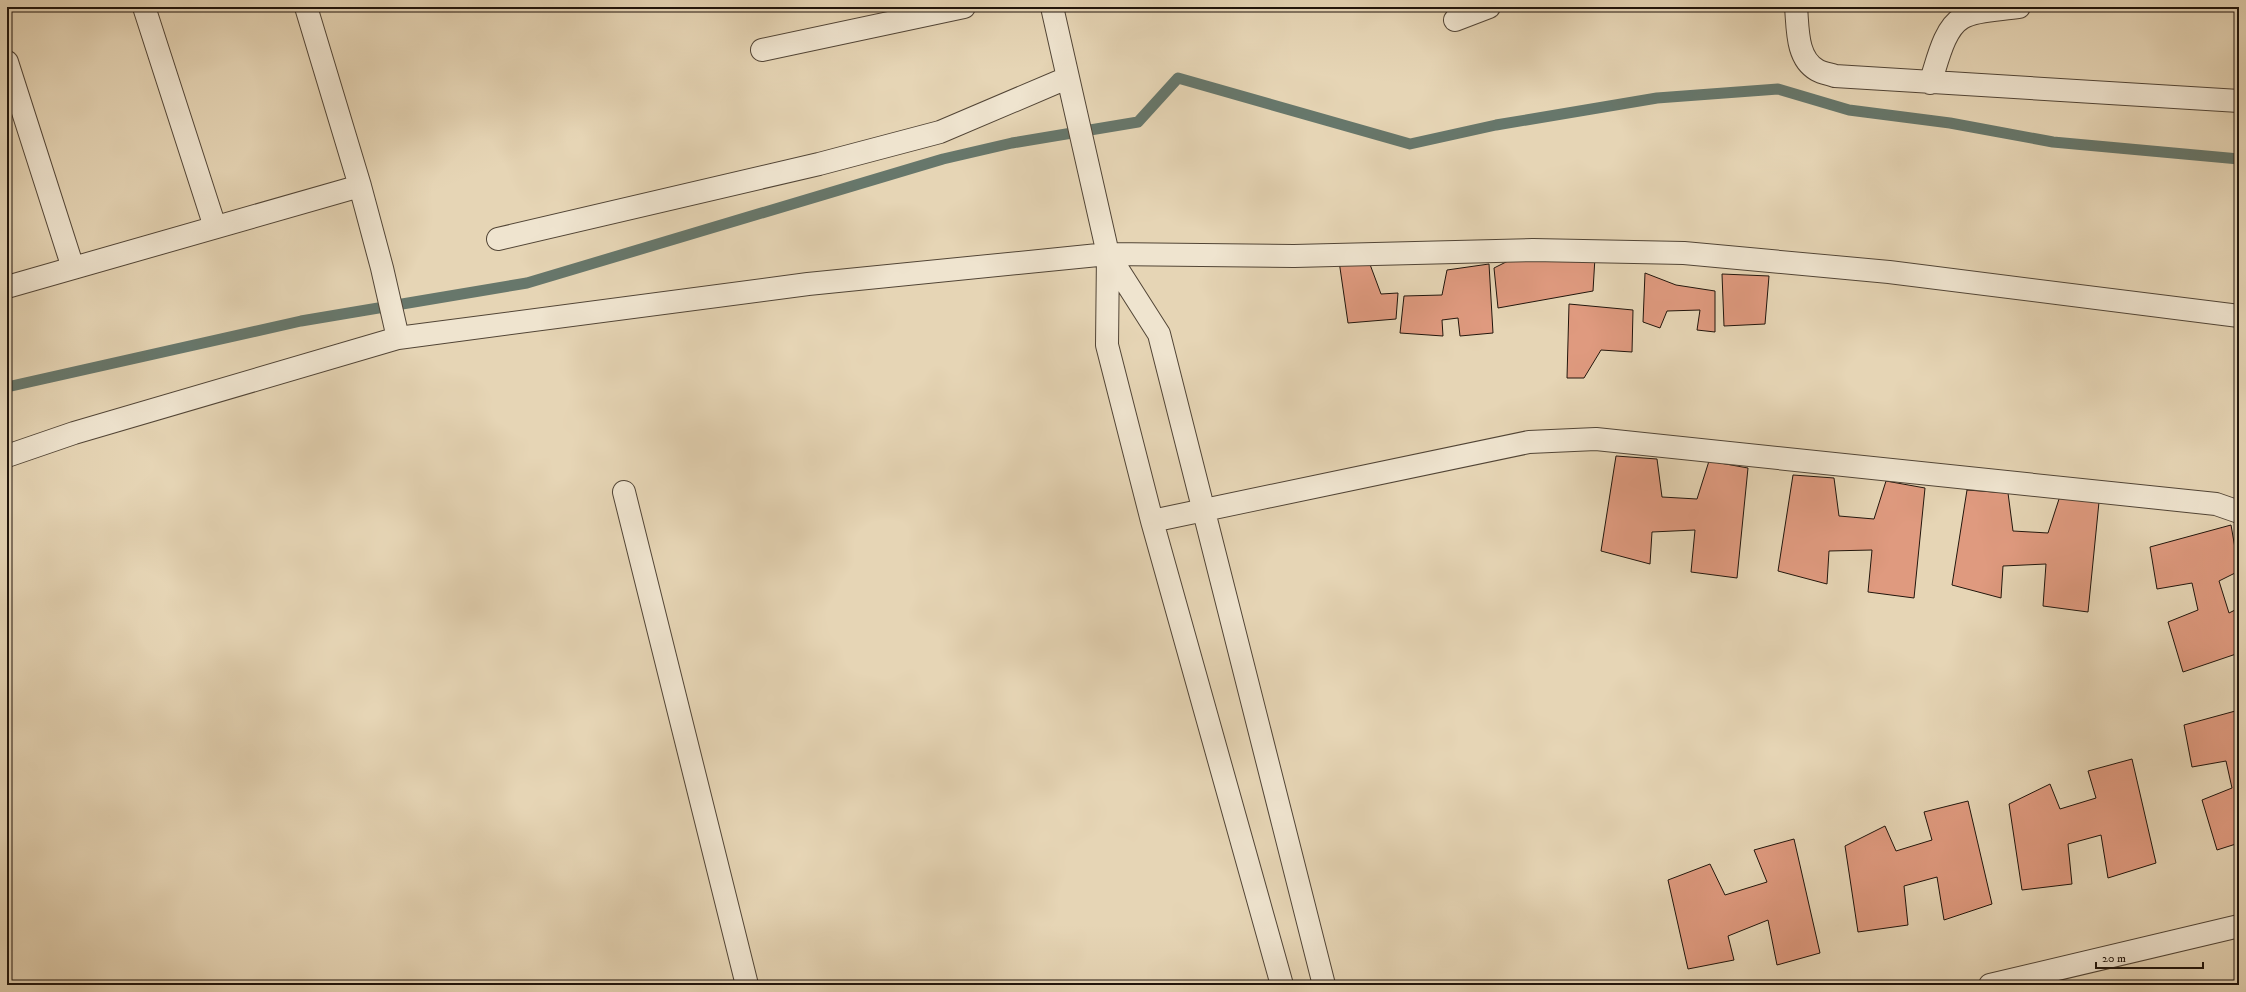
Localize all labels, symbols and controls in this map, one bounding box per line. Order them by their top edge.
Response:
scale bar [2096,944,2203,970]
text: 20 m [2102,951,2126,966]

